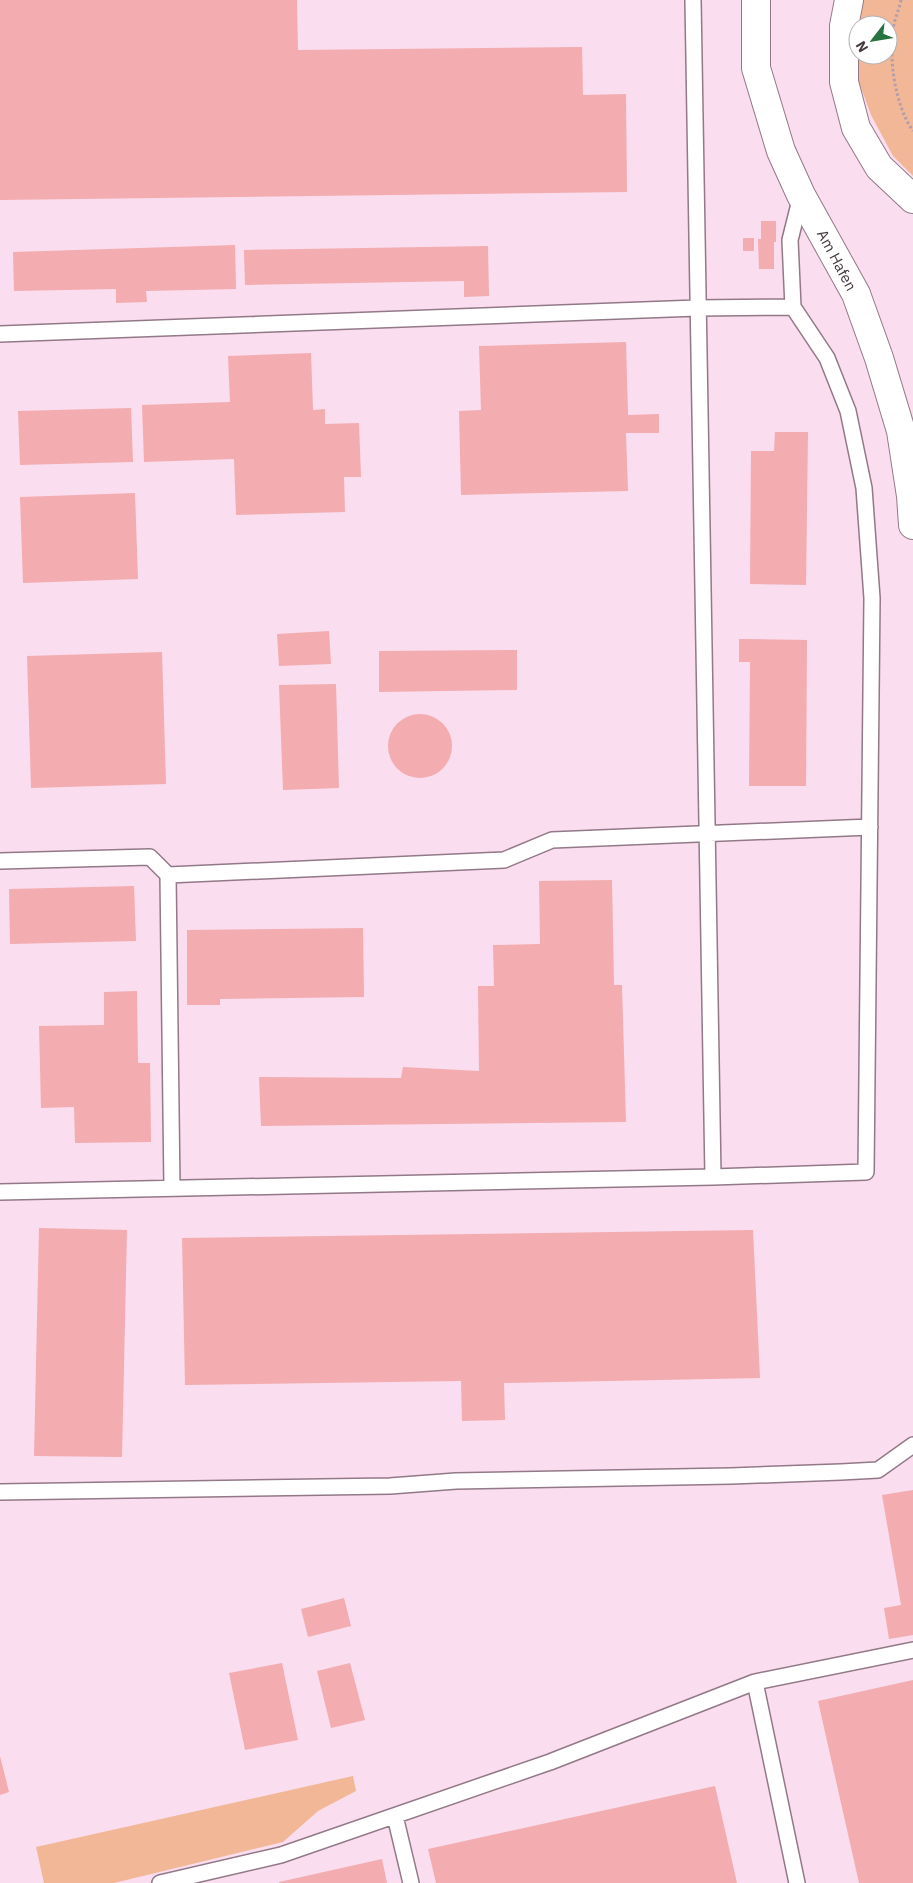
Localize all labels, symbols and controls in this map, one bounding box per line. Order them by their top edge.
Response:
north arrow [848,15,898,65]
text: N [852,38,872,56]
street label: Am Hafen [813,226,861,294]

